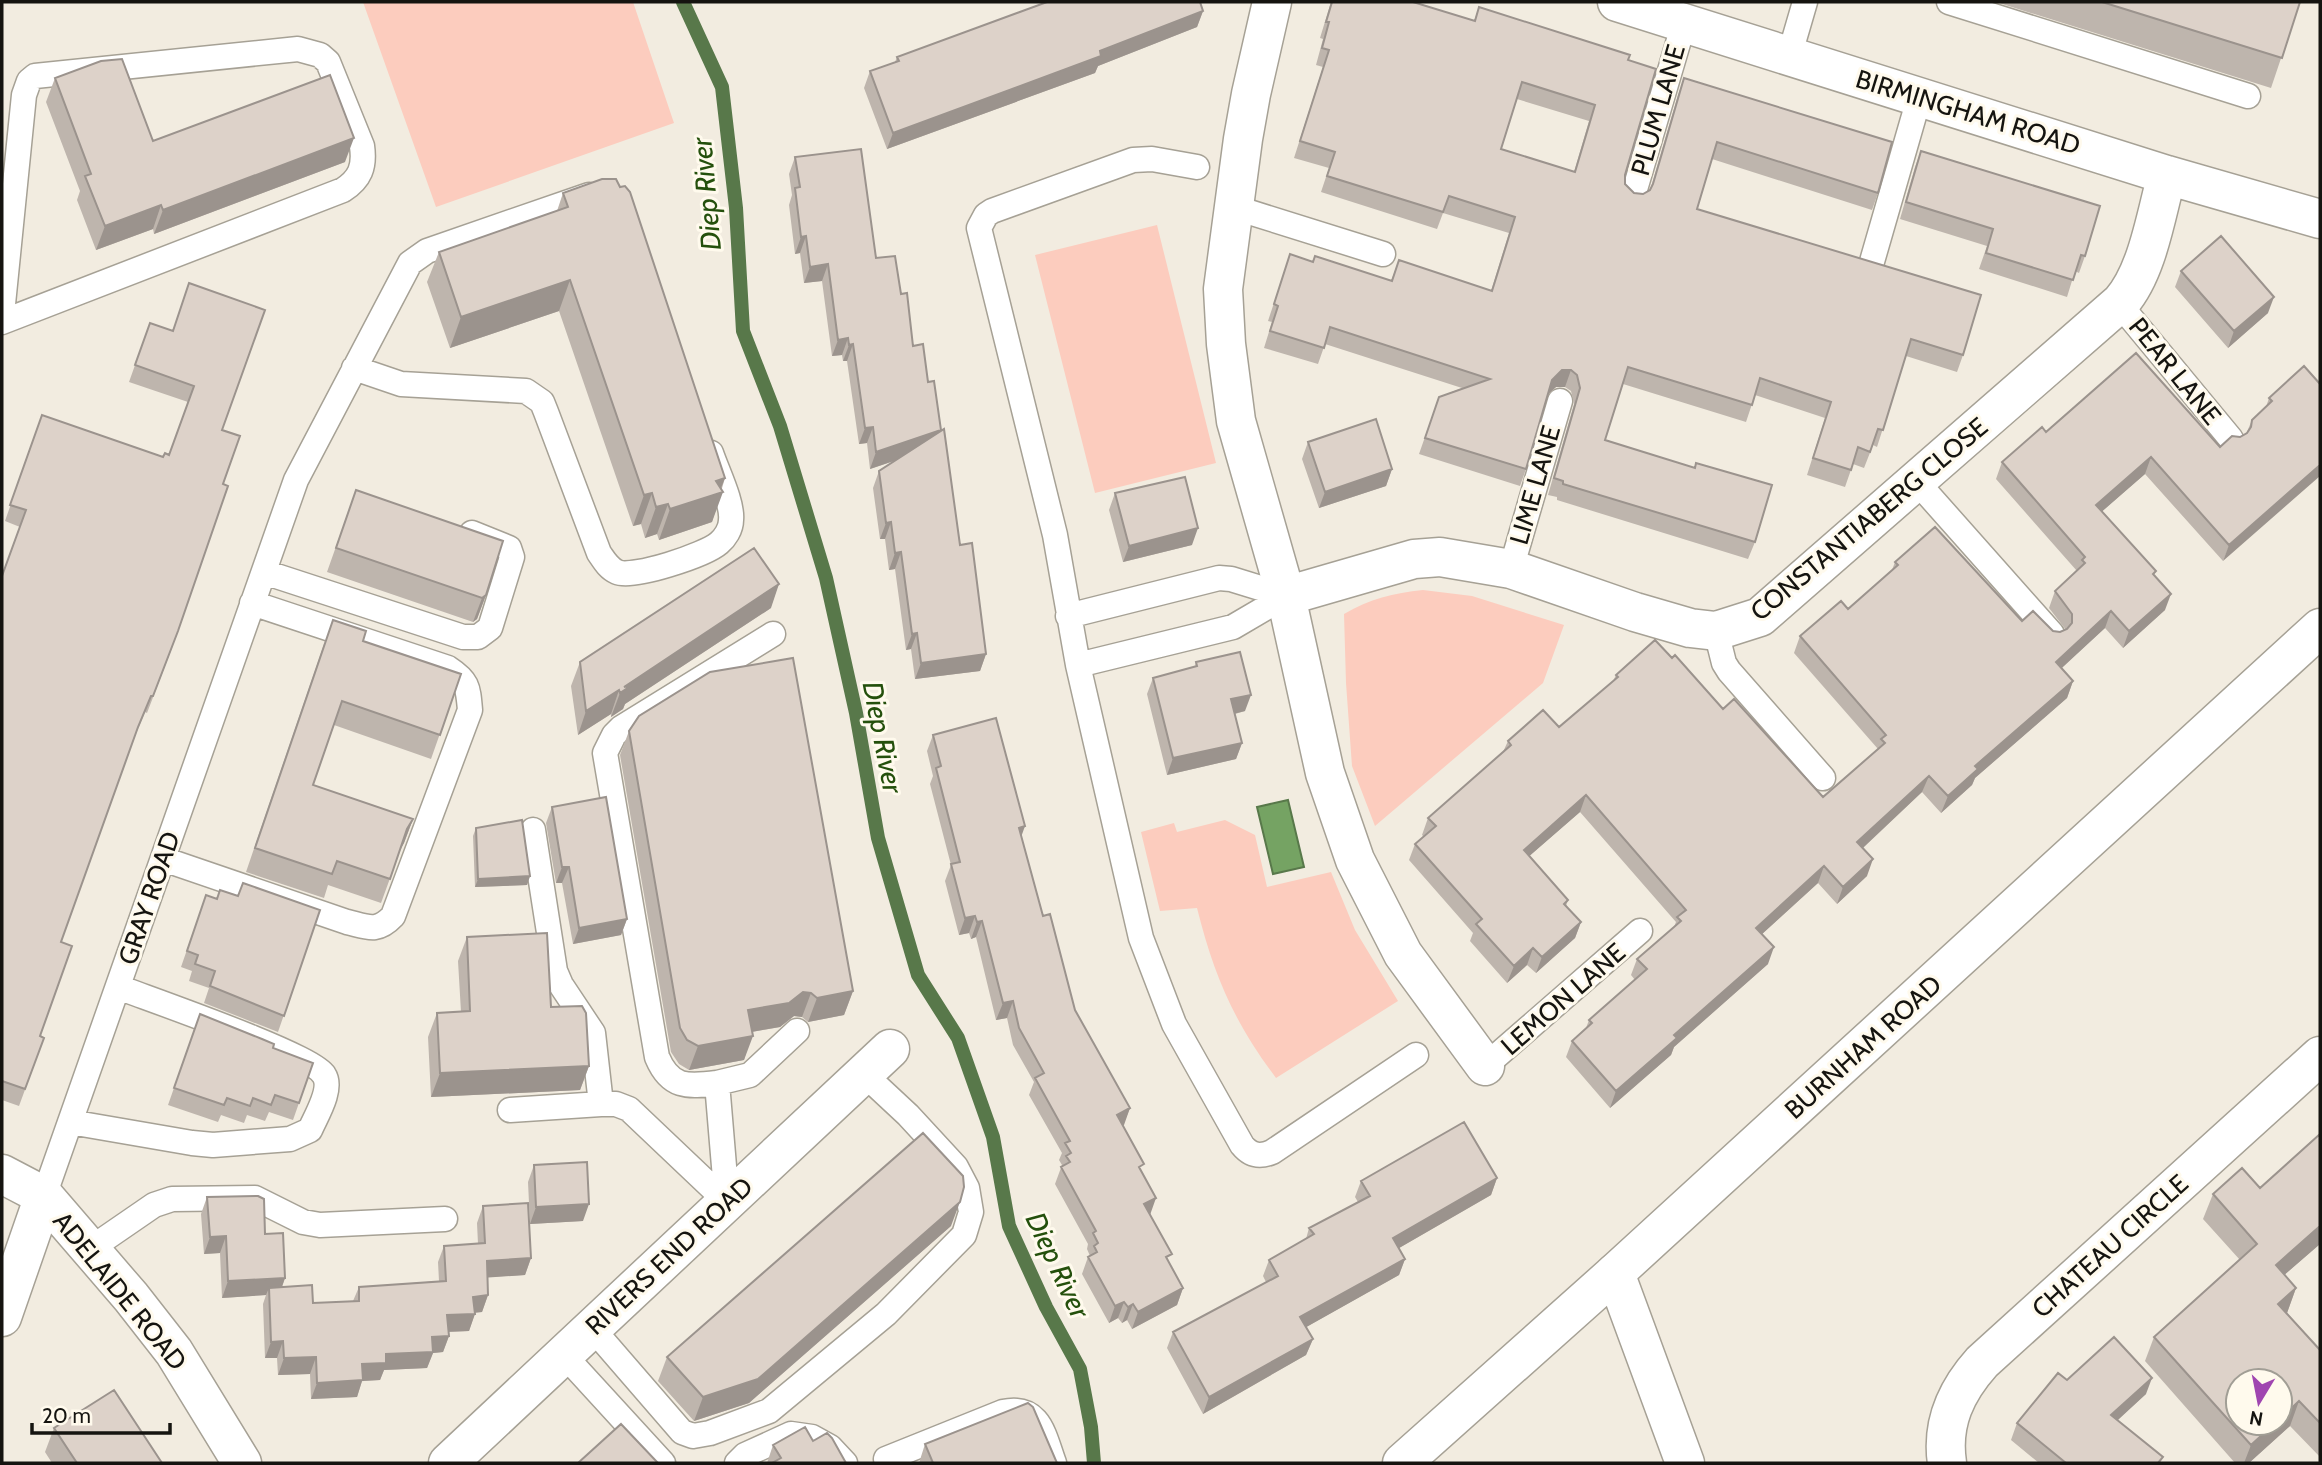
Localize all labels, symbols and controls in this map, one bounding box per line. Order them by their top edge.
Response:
street label: PLUM LANE [1624,41,1692,179]
street label: BIRMINGHAM ROAD [1852,63,2084,161]
water label: Diep River [684,135,728,252]
street label: PEAR LANE [2122,311,2228,431]
street label: CONSTANTIABERG CLOSE [1744,411,1994,627]
street label: LIME LANE [1503,422,1567,548]
water label: Diep River [856,678,911,797]
street label: GRAY ROAD [111,827,187,969]
street label: LEMON LANE [1494,936,1632,1062]
street label: BURNHAM ROAD [1778,968,1948,1126]
street label: CHATEAU CIRCLE [2025,1167,2195,1325]
street label: RIVERS END ROAD [579,1170,759,1342]
street label: ADELAIDE ROAD [46,1205,194,1377]
water label: Diep River [1019,1207,1098,1325]
north arrow [2224,1367,2294,1437]
scale bar [32,1392,170,1436]
text: 20 m [42,1403,91,1428]
text: N [2248,1406,2265,1431]

